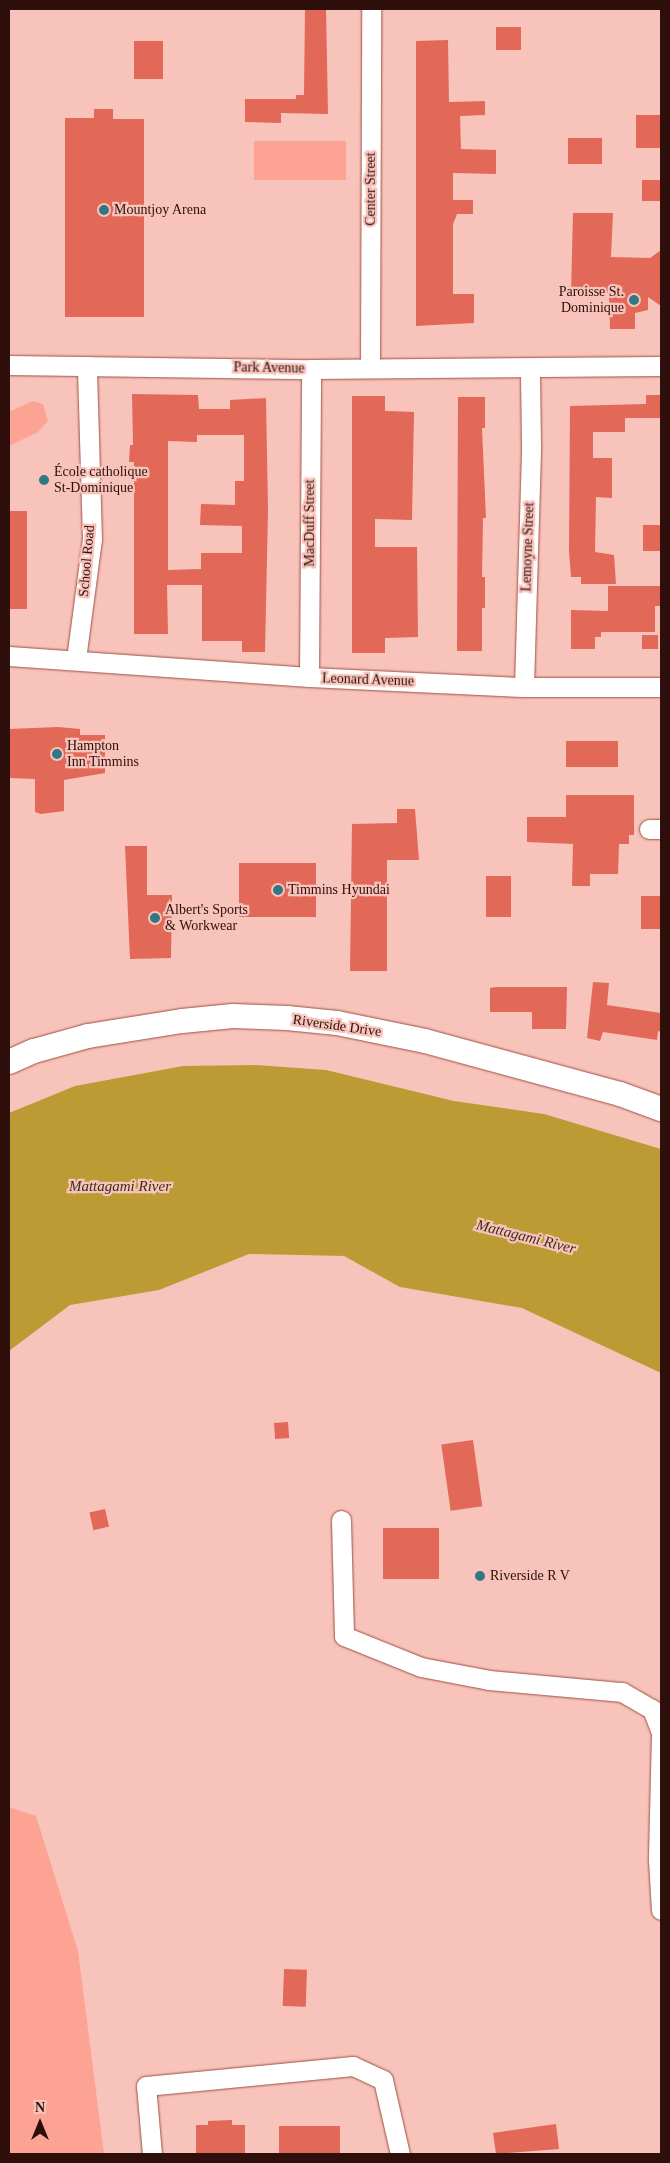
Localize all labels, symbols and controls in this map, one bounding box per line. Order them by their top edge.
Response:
street label: Center Street [363,152,379,226]
place label: Mountjoy Arena [114,202,207,218]
marker: Mountjoy Arena [98,204,110,216]
place label: Paroisse St. Dominique [559,284,624,316]
marker: Paroisse St. Dominique [628,294,640,306]
street label: Park Avenue [233,359,305,377]
place label: École catholique St-Dominique [54,464,148,497]
marker: École catholique St-Dominique [38,474,50,486]
street label: MacDuff Street [302,479,318,567]
street label: Lemoyne Street [518,502,538,592]
street label: School Road [75,524,99,598]
street label: Leonard Avenue [321,670,415,690]
place label: Hampton Inn Timmins [67,738,139,770]
marker: Hampton Inn Timmins [51,748,63,760]
place label: Timmins Hyundai [288,882,390,898]
marker: Timmins Hyundai [272,884,284,896]
place label: Albert's Sports & Workwear [165,902,248,934]
marker: Albert's Sports & Workwear [149,912,161,924]
street label: Riverside Drive [292,1011,382,1041]
water label: Mattagami River [69,1178,171,1196]
water label: Mattagami River [474,1216,578,1258]
place label: Riverside R V [490,1568,570,1584]
marker: Riverside R V [474,1570,486,1582]
north arrow [15,2098,65,2148]
text: N [35,2100,45,2115]

